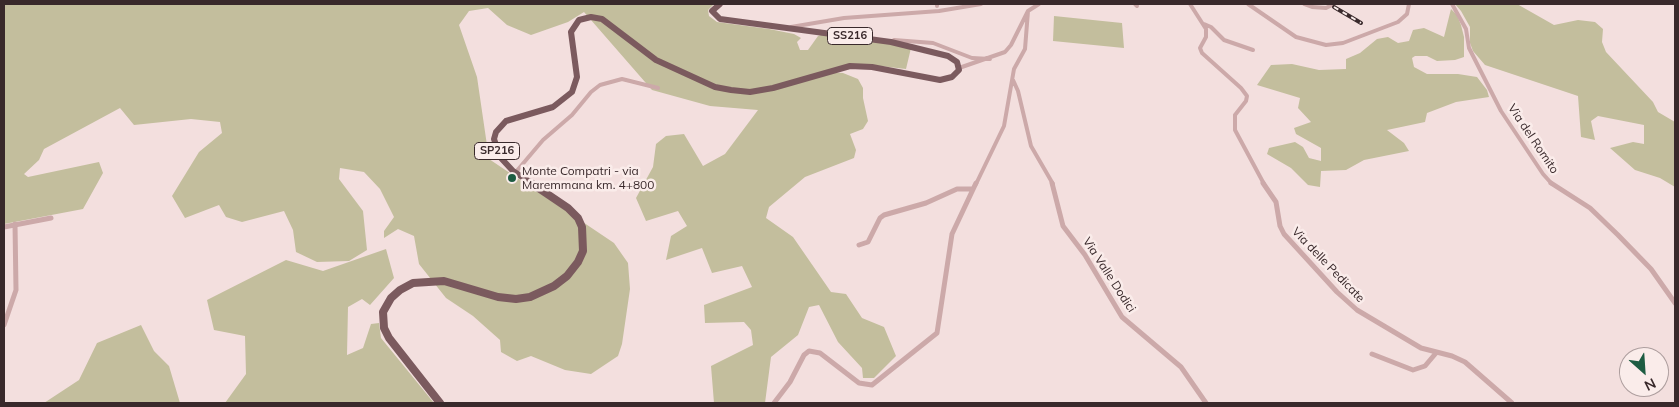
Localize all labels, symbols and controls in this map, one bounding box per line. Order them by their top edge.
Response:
road number: SS216 [828,28,872,44]
street label: Via del Romito [1504,102,1562,176]
road number: SP216 [474,142,520,160]
place label: Monte Compatri - via Maremmana km. 4+800 [522,164,655,192]
marker: Monte Compatri - via Maremmana km. 4+800 [506,172,518,184]
street label: Via delle Pedicate [1289,225,1367,305]
street label: Via Valle Dodici [1079,235,1139,315]
north arrow [1619,347,1669,397]
text: N [1641,374,1659,395]

